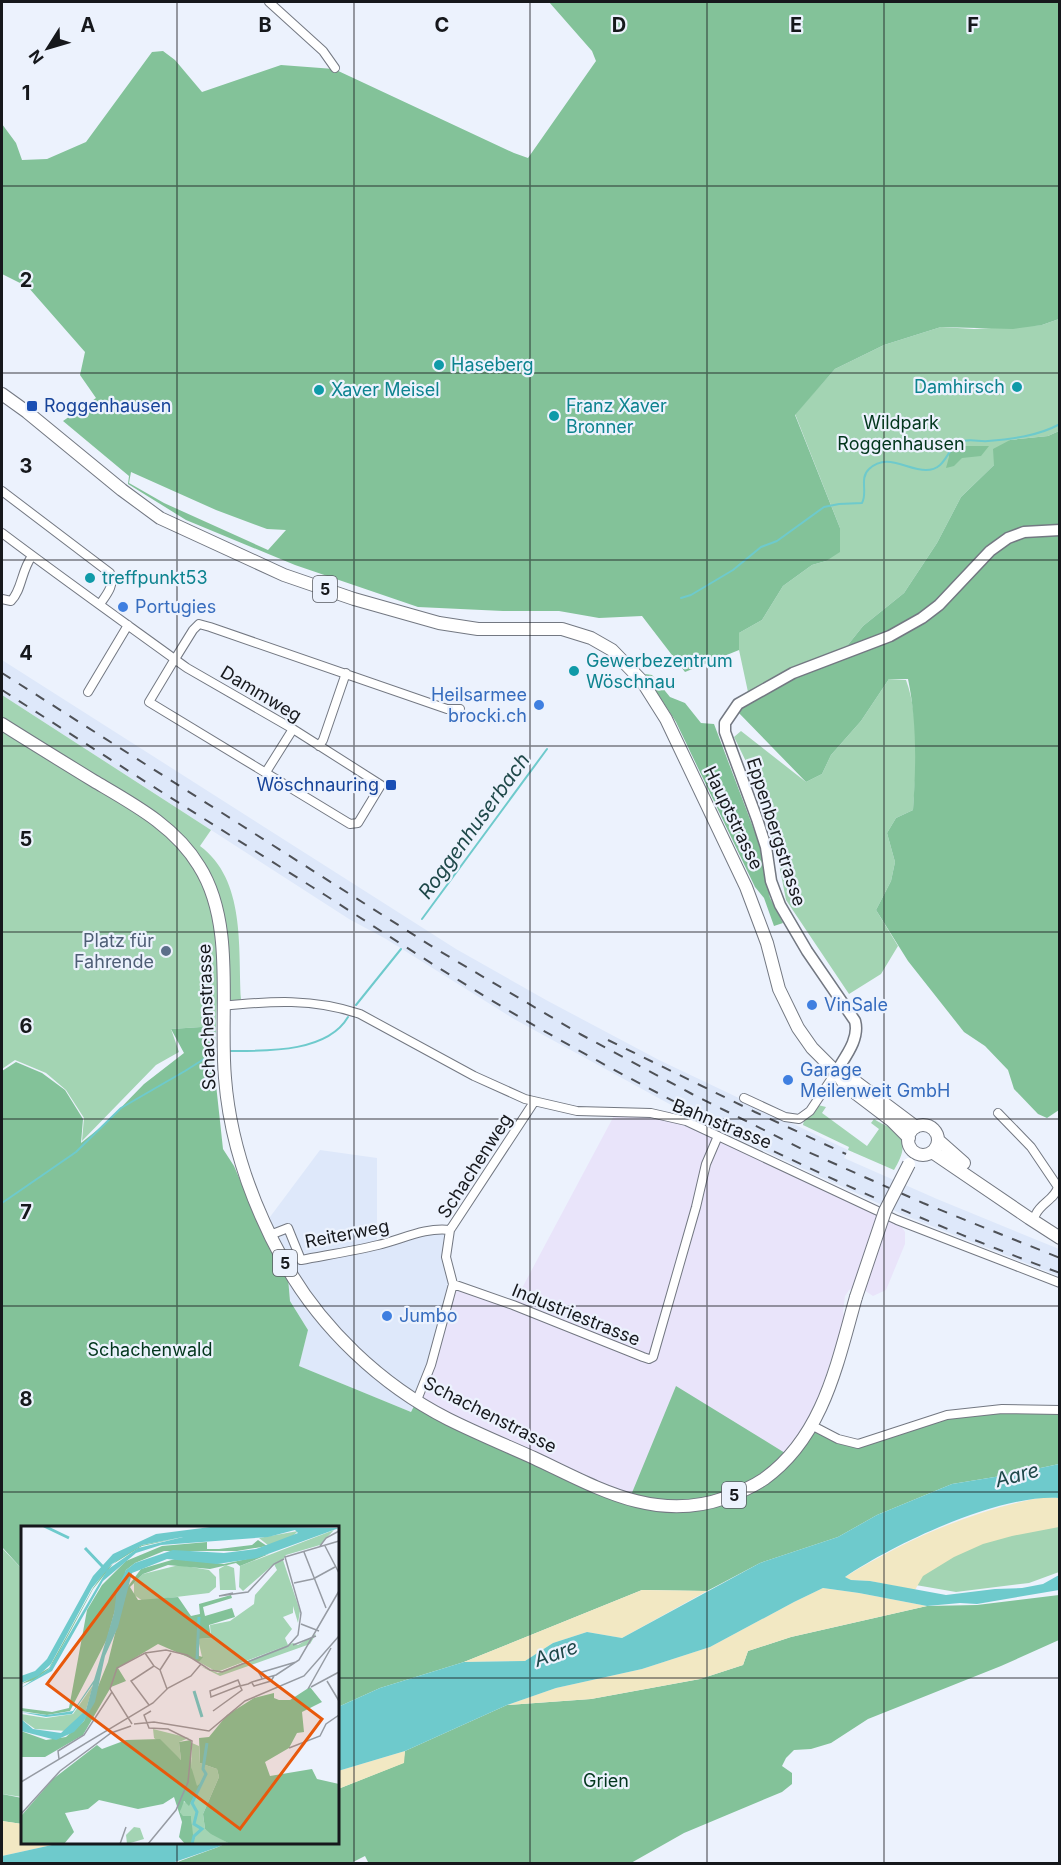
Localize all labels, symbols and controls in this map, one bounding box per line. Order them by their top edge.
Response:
text: A [81,13,96,37]
text: B [258,13,272,37]
text: C [435,13,449,37]
text: D [612,13,626,37]
text: E [790,13,802,37]
text: F [967,13,979,37]
north arrow [18,18,78,78]
text: N [24,46,48,68]
text: 1 [22,81,30,105]
text: 2 [20,268,32,292]
place label: Haseberg [451,354,534,375]
marker: Haseberg [432,358,446,372]
place label: Damhirsch [914,376,1005,397]
place label: Xaver Meisel [331,379,440,400]
marker: Damhirsch [1010,380,1024,394]
marker: Xaver Meisel [312,383,326,397]
place label: Roggenhausen [44,395,171,416]
place label: Franz Xaver Bronner [566,395,667,437]
marker: Roggenhausen [25,399,39,413]
marker: Franz Xaver Bronner [547,409,561,423]
park label: Wildpark Roggenhausen [837,412,965,454]
text: 3 [20,454,32,478]
place label: treffpunkt53 [102,567,208,588]
marker: treffpunkt53 [83,571,97,585]
road number: 5 [313,576,337,602]
place label: Portugies [135,596,216,617]
marker: Portugies [116,600,130,614]
text: 4 [19,641,33,665]
place label: Gewerbezentrum Wöschnau [586,650,733,692]
street label: Dammweg [217,661,305,726]
marker: Gewerbezentrum Wöschnau [567,664,581,678]
place label: Heilsarmee brocki.ch [431,684,527,726]
marker: Heilsarmee brocki.ch [532,698,546,712]
water label: Roggenhuserbach [413,749,535,903]
street label: Eppenbergstrasse [743,755,810,909]
street label: Hauptstrasse [699,763,768,873]
place label: Wöschnauring [256,774,379,795]
marker: Wöschnauring [384,778,398,792]
text: 5 [20,827,32,851]
place label: Platz für Fahrende [74,930,154,972]
street label: Schachenstrasse [193,943,220,1091]
marker: Platz für Fahrende [159,944,173,958]
place label: VinSale [824,994,888,1015]
marker: VinSale [805,998,819,1012]
text: 6 [20,1014,33,1038]
place label: Garage Meilenweit GmbH [800,1059,950,1101]
marker: Garage Meilenweit GmbH [781,1073,795,1087]
street label: Bahnstrasse [670,1094,775,1153]
street label: Schachenweg [433,1109,516,1222]
text: 7 [20,1200,32,1224]
street label: Reiterweg [303,1215,391,1252]
road number: 5 [273,1250,297,1276]
street label: Industriestrasse [509,1279,643,1350]
place label: Jumbo [399,1305,458,1326]
marker: Jumbo [380,1309,394,1323]
park label: Schachenwald [88,1339,212,1360]
street label: Schachenstrasse [420,1372,560,1457]
text: 8 [19,1387,33,1411]
water label: Aare [991,1458,1042,1493]
road number: 5 [722,1482,746,1508]
inset map [21,1526,339,1844]
water label: Aare [530,1634,581,1672]
park label: Grien [583,1770,629,1791]

